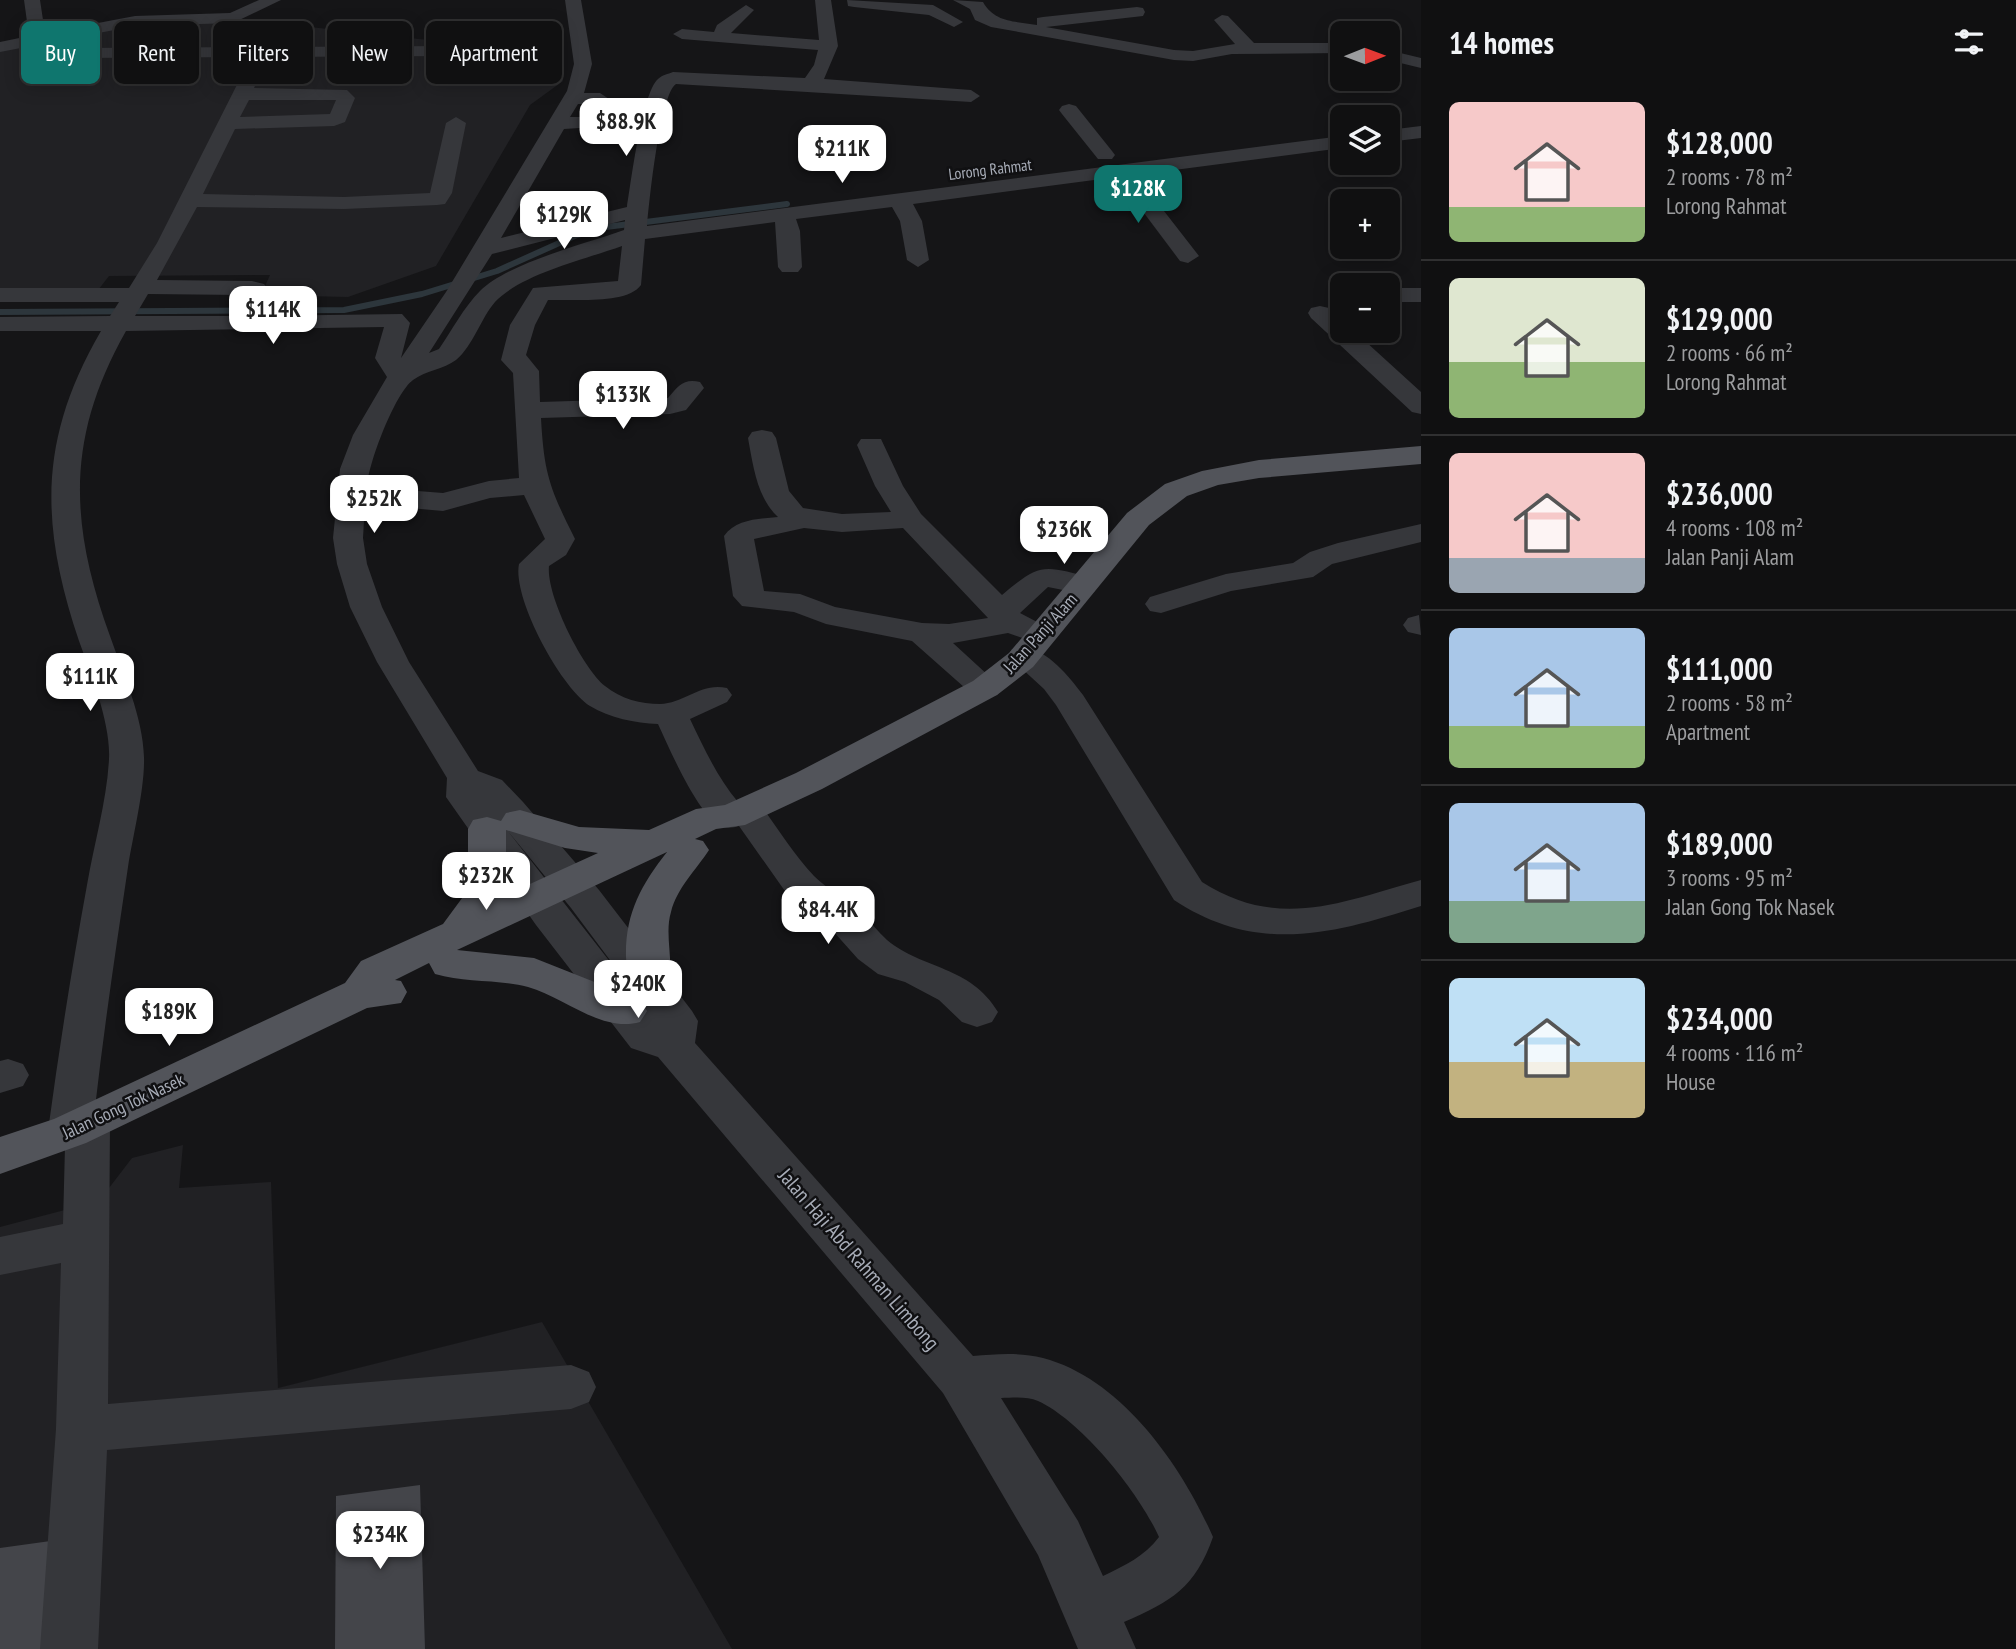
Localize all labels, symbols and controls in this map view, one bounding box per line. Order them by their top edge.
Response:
chip: Buy [21,21,100,84]
chip: Rent [114,21,199,84]
chip: Filters [213,21,313,84]
chip: New [327,21,412,84]
chip: Apartment [426,21,562,84]
north arrow [1330,21,1400,91]
map controls [1330,21,1400,343]
text: 14 homes [1449,23,1554,62]
icon: filters [1950,23,1988,61]
pin: $88.9K [569,99,683,158]
button: layers [1330,105,1400,175]
text: $88.9K [596,106,656,135]
text: $128,000 [1666,123,1773,162]
pin: $211K [793,125,891,185]
icon: home [1505,130,1589,214]
text: $211K [814,133,870,162]
street label: Lorong Rahmat [947,154,1033,184]
text: 2 rooms · 78 m² [1666,162,1793,191]
pin: $128K [1089,166,1187,225]
text: $128K [1110,173,1166,202]
button: + [1330,189,1400,259]
pin: $129K [515,191,613,251]
text: Lorong Rahmat [1666,191,1786,220]
text: $129K [536,199,592,228]
button: − [1330,273,1400,343]
pin: $114K [224,286,322,346]
text: $114K [245,294,301,323]
text: $129,000 [1666,299,1773,338]
icon: home [1505,306,1589,390]
text: 2 rooms · 66 m² [1666,338,1793,367]
text: Lorong Rahmat [1666,367,1786,396]
pin: $133K [574,372,672,431]
text: $133K [595,379,651,408]
text: $236,000 [1666,474,1773,513]
pin: $252K [325,476,423,535]
icon: home [1505,481,1589,565]
text: $252K [346,483,402,512]
pin: $236K [1015,506,1113,566]
text: 4 rooms · 108 m² [1666,513,1803,542]
text: $236K [1036,514,1092,543]
text: Jalan Panji Alam [1666,542,1794,571]
street label: Jalan Panji Alam [997,588,1082,679]
text: $111,000 [1666,649,1773,688]
pin: $111K [41,654,139,713]
icon: home [1505,656,1589,740]
text: $111K [62,661,118,690]
text: 2 rooms · 58 m² [1666,688,1793,717]
text: Apartment [1666,717,1750,746]
text: $189,000 [1666,824,1773,863]
icon: home [1505,831,1589,915]
pin: $232K [437,852,535,912]
text: $232K [458,860,514,889]
text: 3 rooms · 95 m² [1666,863,1793,892]
pin: $84.4K [771,886,885,946]
text: Jalan Gong Tok Nasek [1666,892,1835,921]
text: $84.4K [798,894,858,923]
pin: $240K [589,960,687,1020]
text: $240K [610,968,666,997]
pin: $189K [120,988,218,1048]
text: $189K [141,996,197,1025]
text: $234,000 [1666,999,1773,1038]
icon: home [1505,1006,1589,1090]
text: 4 rooms · 116 m² [1666,1038,1803,1067]
text: House [1666,1067,1716,1096]
street label: Jalan Gong Tok Nasek [57,1068,188,1145]
street label: Jalan Haji Abd Rahman Limbong [772,1162,945,1356]
pin: $234K [331,1512,429,1571]
text: $234K [352,1519,408,1548]

